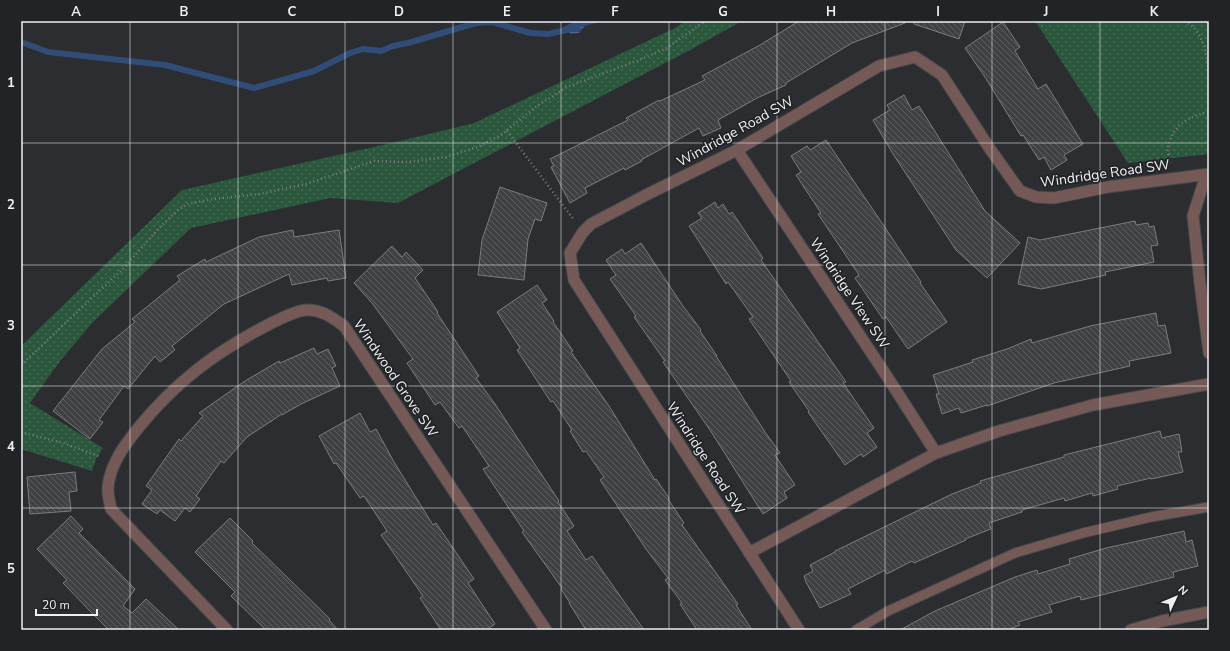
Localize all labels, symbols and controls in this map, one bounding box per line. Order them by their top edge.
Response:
text: A [71,3,81,21]
text: B [180,3,189,21]
text: C [288,3,297,21]
text: D [394,3,404,21]
text: E [503,3,511,21]
text: F [611,3,619,21]
text: G [718,3,728,21]
text: H [826,3,836,21]
text: I [936,3,940,21]
text: J [1043,3,1048,21]
text: K [1150,3,1159,21]
text: 1 [7,74,15,92]
street label: Windridge Road SW [674,91,797,171]
street label: Windridge Road SW [1039,155,1172,192]
text: 2 [7,196,15,214]
street label: Windridge View SW [805,234,894,353]
street label: Windwood Grove SW [349,316,443,442]
text: 3 [7,317,15,335]
street label: Windridge Road SW [662,398,749,519]
text: 4 [7,438,15,456]
text: 5 [7,560,15,578]
north arrow [1156,577,1196,617]
text: N [1175,582,1191,599]
scale bar [36,591,97,617]
text: 20 m [42,597,70,613]

